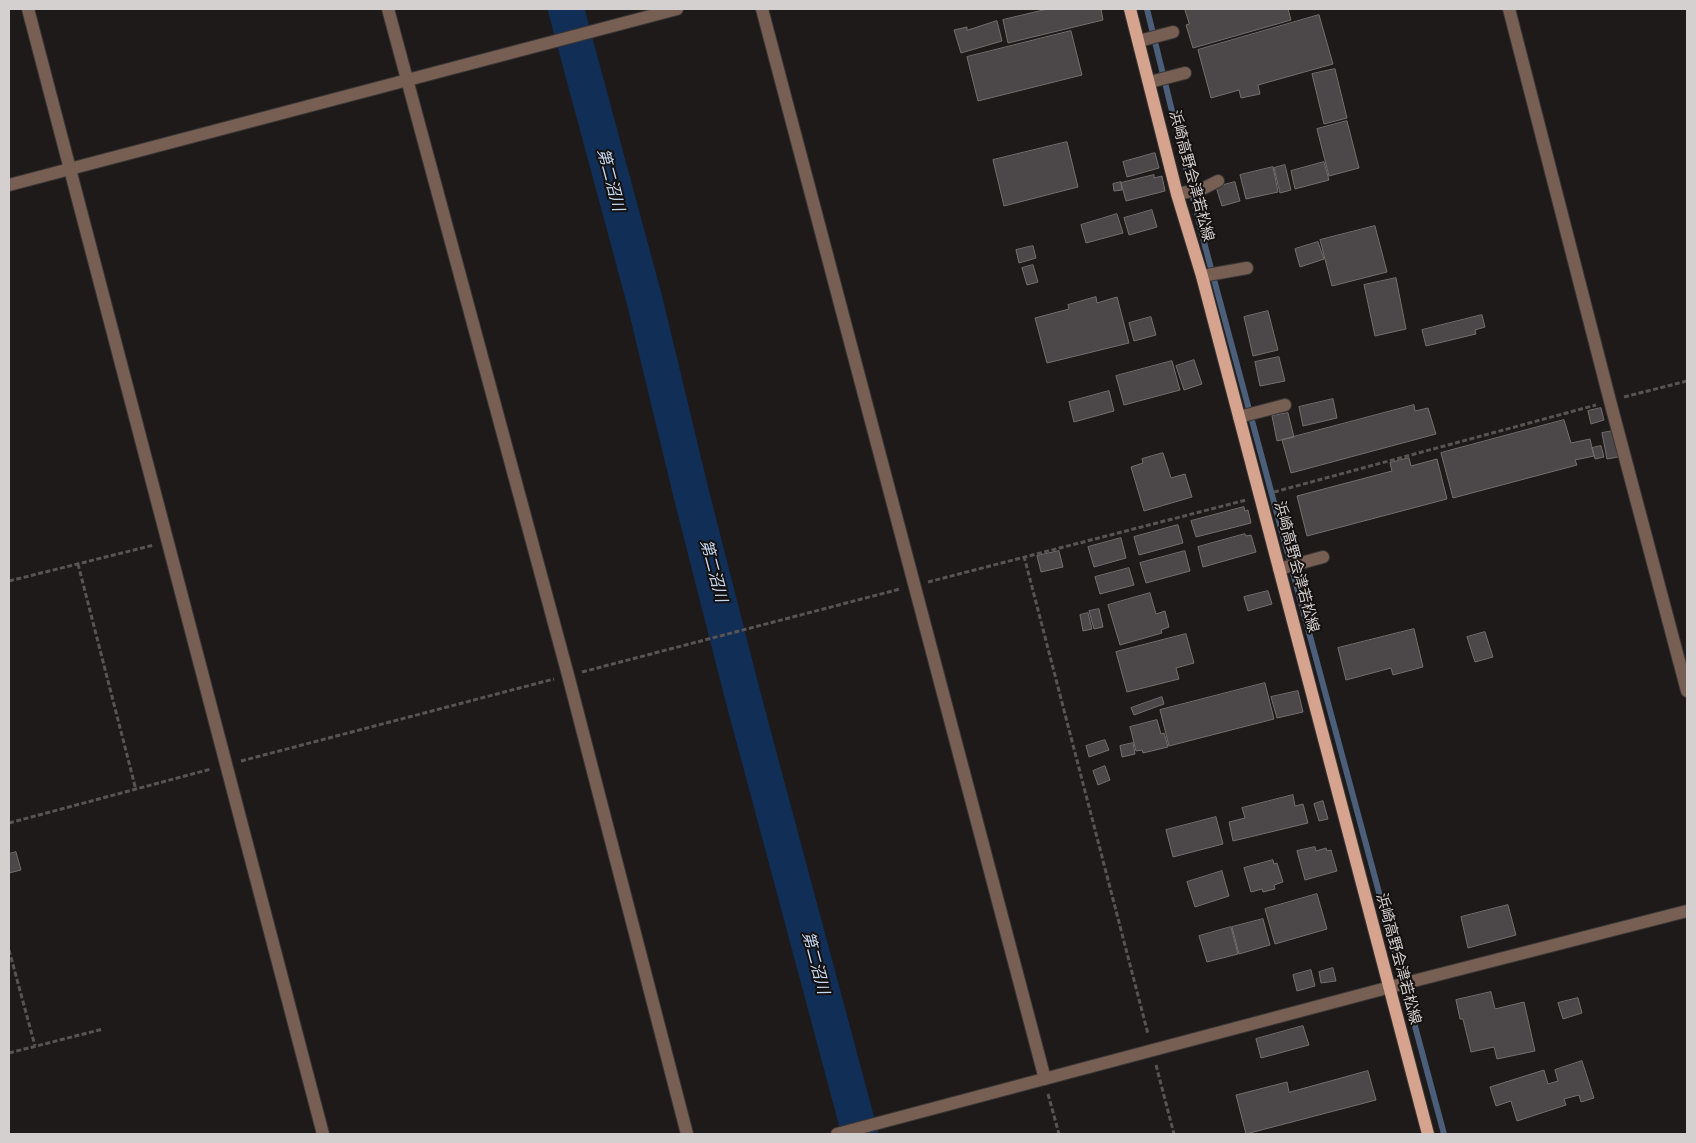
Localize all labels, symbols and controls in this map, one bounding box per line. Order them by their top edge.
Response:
street label: 浜崎高野会津若松線 [1165,108,1217,244]
water label: 第二沼川 [592,147,628,213]
street label: 浜崎高野会津若松線 [1270,499,1322,635]
water label: 第二沼川 [695,538,731,604]
street label: 浜崎高野会津若松線 [1372,891,1424,1027]
water label: 第二沼川 [797,930,833,996]

